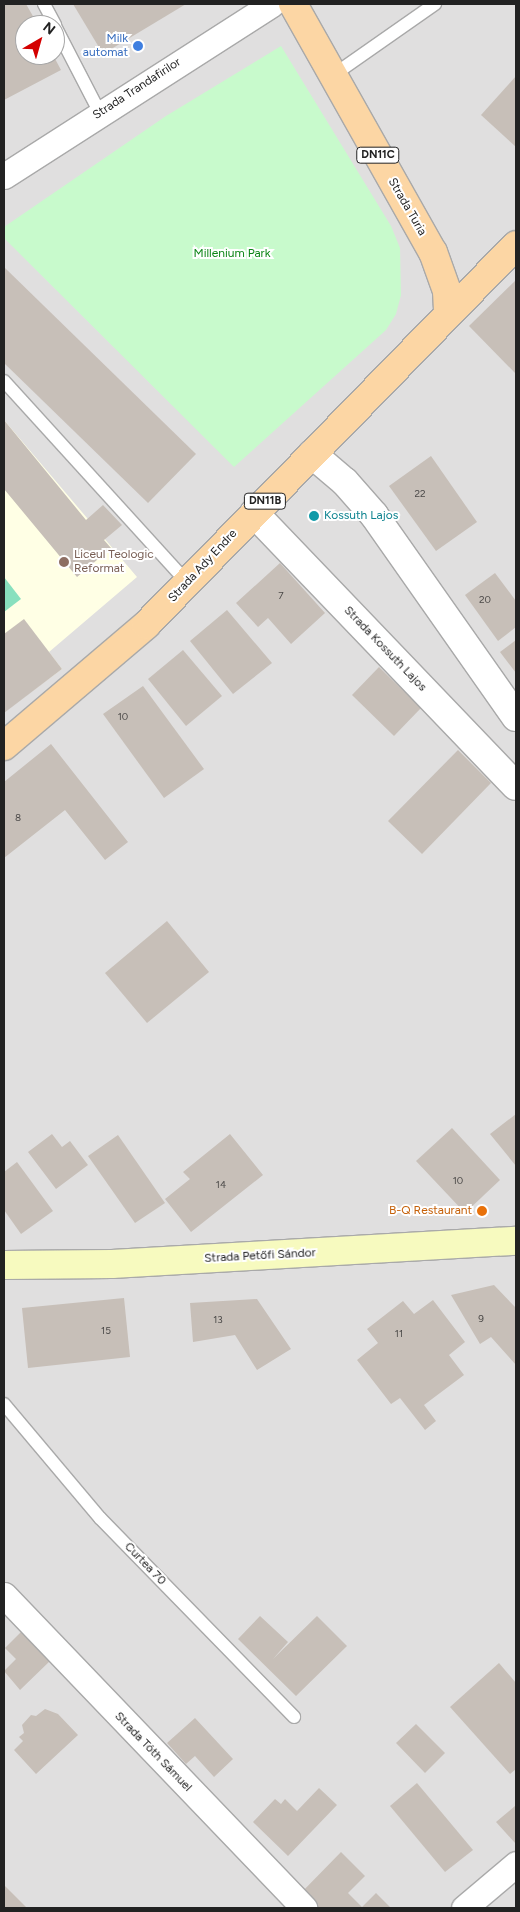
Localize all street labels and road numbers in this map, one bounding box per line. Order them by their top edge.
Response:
street label: Strada Trandafirilor [90,55,184,123]
road number: DN11C [356,146,400,164]
street label: Strada Turia [385,176,429,238]
road number: DN11B [244,492,286,510]
street label: Strada Ady Endre [166,527,240,605]
street label: Strada Kossuth Lajos [341,604,429,694]
street label: Strada Petőfi Sándor [204,1246,316,1266]
street label: Curtea 70 [121,1540,169,1588]
street label: Strada Tóth Sámuel [111,1709,195,1795]

